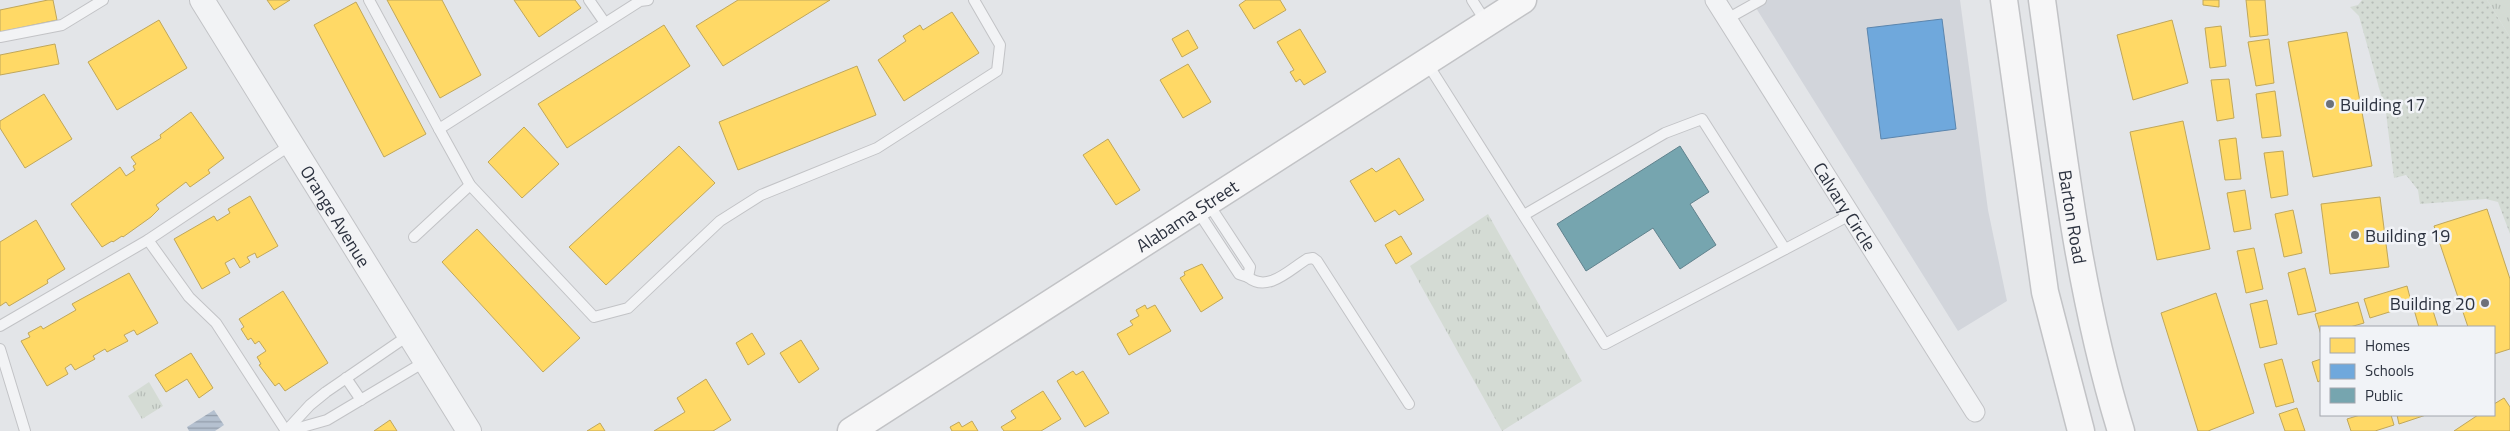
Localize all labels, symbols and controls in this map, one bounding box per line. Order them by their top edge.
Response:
place label: Building 17 [2340,91,2425,118]
marker: Building 17 [2324,98,2336,110]
street label: Calvary Circle [1807,157,1883,256]
street label: Orange Avenue [294,160,378,272]
street label: Barton Road [2052,168,2094,266]
street label: Alabama Street [1130,172,1244,259]
place label: Building 19 [2365,222,2450,249]
marker: Building 19 [2349,229,2361,241]
place label: Building 20 [2390,290,2475,317]
marker: Building 20 [2479,297,2491,309]
legend [2320,326,2495,416]
text: Homes [2365,334,2410,357]
text: Schools [2365,359,2414,382]
text: Public [2365,384,2403,407]

